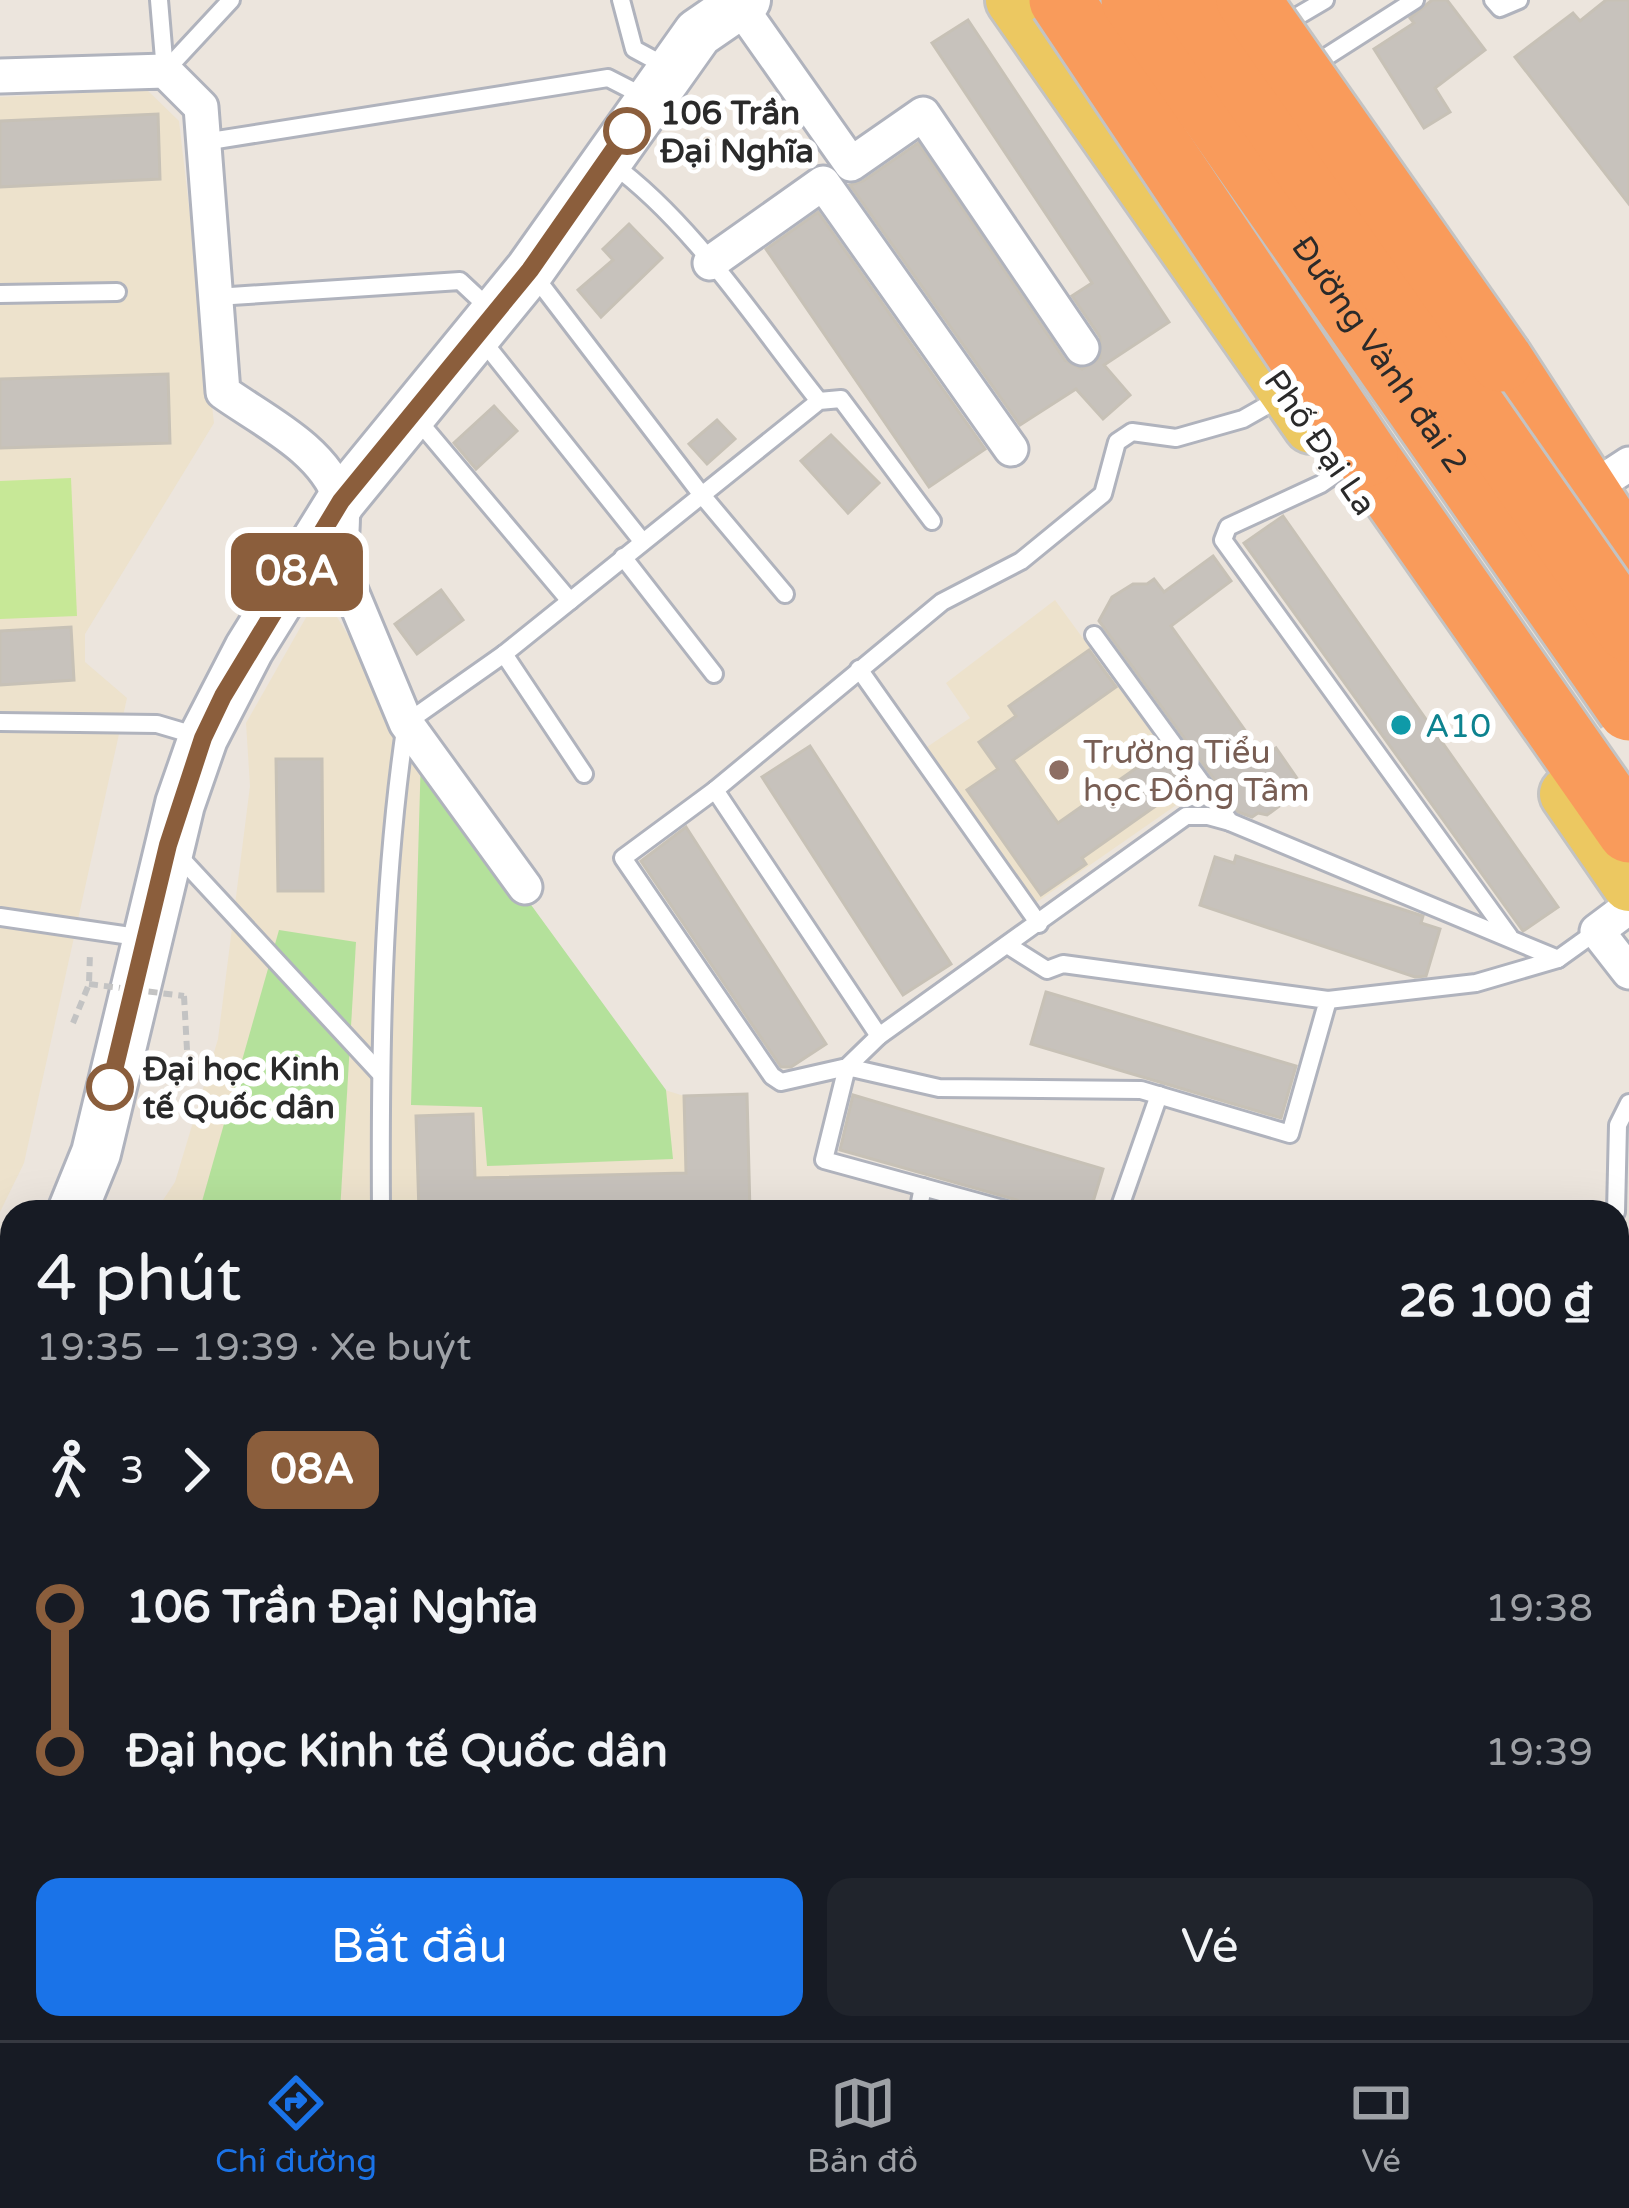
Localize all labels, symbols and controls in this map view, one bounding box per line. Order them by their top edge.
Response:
place label: 106 Trần Đại Nghĩa [659,94,814,171]
marker: 106 Trần Đại Nghĩa [605,109,649,153]
street label: Đường Vành đai 2 [1283,229,1476,481]
street label: Phố Đại La [1256,363,1384,523]
line badge: 08A [228,533,366,611]
text: 08A [255,546,339,597]
place label: A10 [1425,707,1491,746]
marker: A10 [1388,712,1414,738]
place label: Trường Tiểu học Đồng Tâm [1083,733,1310,810]
marker: Trường Tiểu học Đồng Tâm [1046,757,1072,783]
place label: Đại học Kinh tế Quốc dân [142,1050,340,1127]
marker: Đại học Kinh tế Quốc dân [88,1065,132,1109]
text: 4 phút [36,1239,242,1319]
text: 26 100 ₫ [1399,1275,1593,1329]
text: 19:35 – 19:39 · Xe buýt [36,1324,471,1371]
icon: walk [36,1437,102,1503]
icon: forward [163,1437,229,1503]
text: 08A [271,1444,355,1495]
text: 3 [120,1447,145,1494]
text: 106 Trần Đại Nghĩa [126,1581,538,1635]
text: 19:38 [1485,1585,1593,1632]
text: Đại học Kinh tế Quốc dân [126,1725,668,1779]
text: 19:39 [1485,1729,1593,1776]
button: Bắt đầu [36,1878,803,2016]
button: Vé [827,1878,1593,2016]
tab: Chỉ đường [215,2070,377,2181]
tab: Bản đồ [807,2070,918,2181]
tab: Vé [1348,2070,1414,2181]

